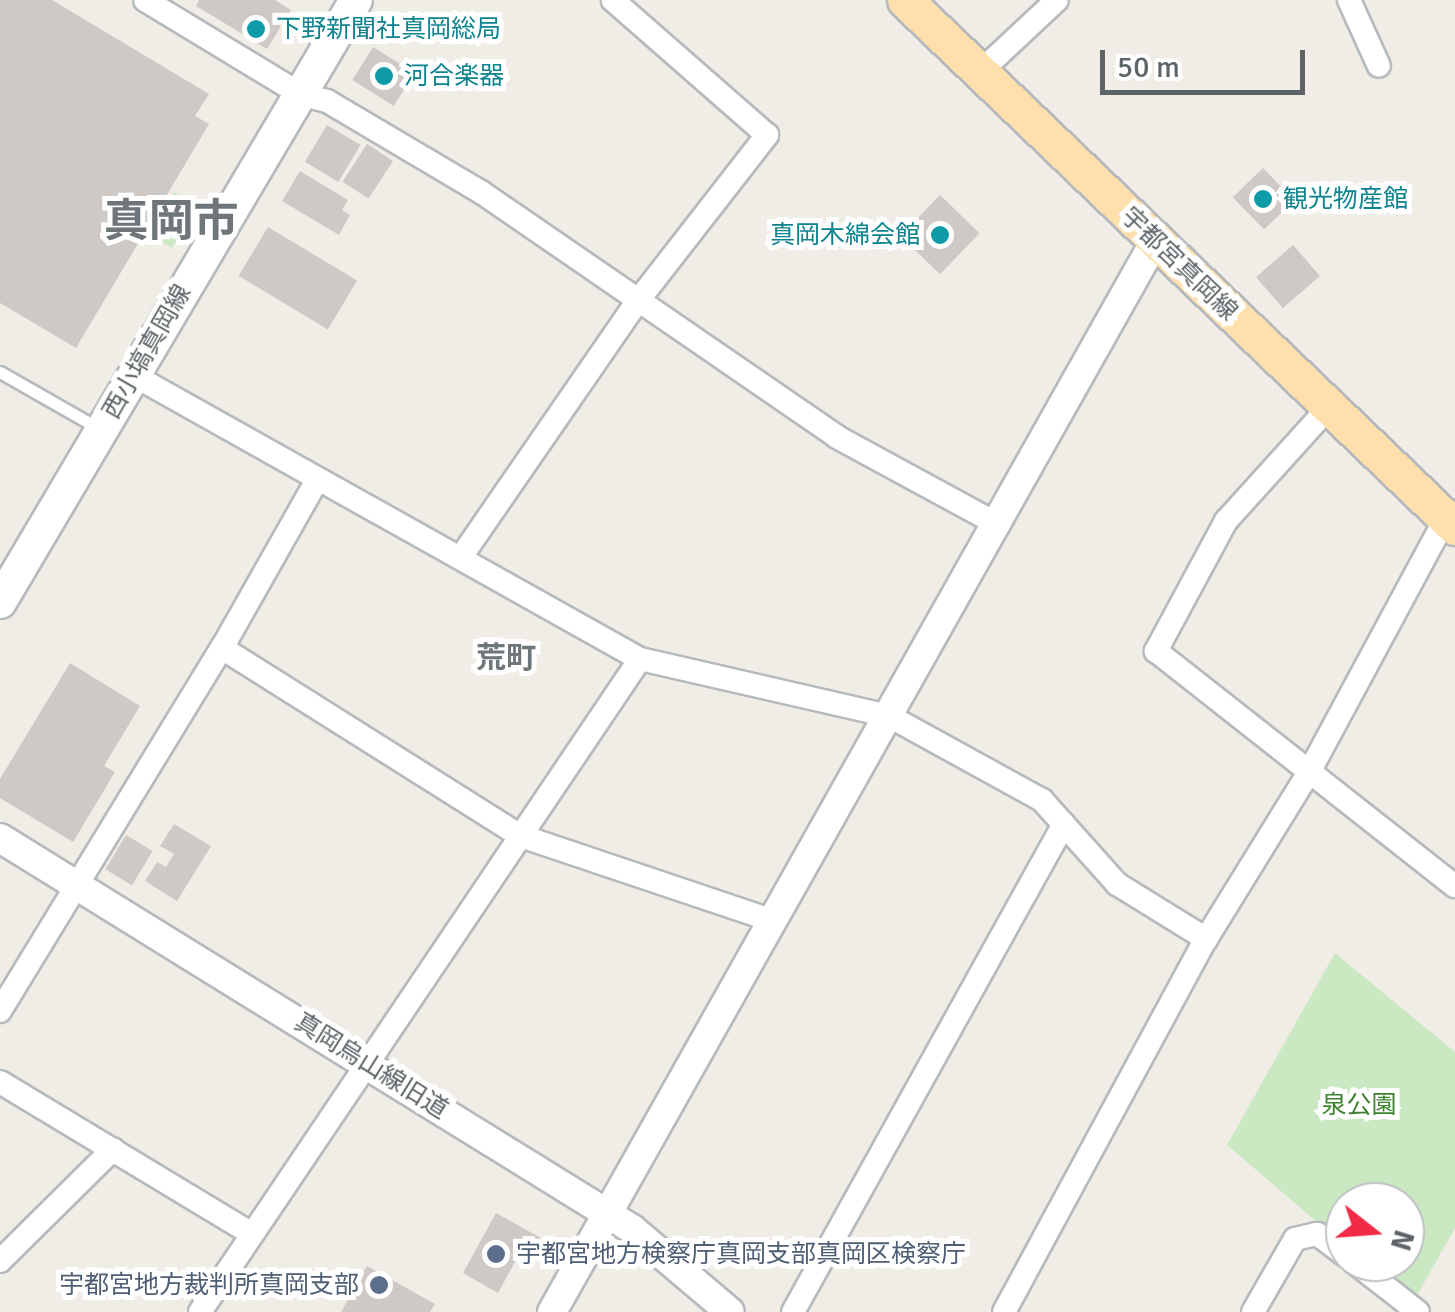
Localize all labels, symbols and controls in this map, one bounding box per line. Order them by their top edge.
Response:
place label: 下野新聞社真岡総局 [276,14,501,44]
marker: 下野新聞社真岡総局 [245,18,267,40]
scale bar [1105,30,1310,92]
text: 50 m [1117,49,1180,86]
place label: 河合楽器 [404,61,504,91]
marker: 河合楽器 [373,65,395,87]
place label: 観光物産館 [1283,184,1408,214]
marker: 観光物産館 [1252,188,1274,210]
district label: 真岡市 [104,195,238,249]
street label: 宇都宮真岡線 [1115,201,1243,327]
place label: 真岡木綿会館 [770,220,920,250]
marker: 真岡木綿会館 [929,224,951,246]
street label: 西小塙真岡線 [97,280,197,424]
district label: 荒町 [476,641,536,677]
street label: 真岡烏山線旧道 [289,1007,453,1125]
park label: 泉公園 [1322,1090,1396,1120]
north arrow [1325,1182,1425,1282]
text: N [1383,1226,1421,1254]
place label: 宇都宮地方検察庁真岡支部真岡区検察庁 [516,1239,966,1269]
marker: 宇都宮地方検察庁真岡支部真岡区検察庁 [485,1243,507,1265]
place label: 宇都宮地方裁判所真岡支部 [59,1270,359,1300]
marker: 宇都宮地方裁判所真岡支部 [368,1274,390,1296]

